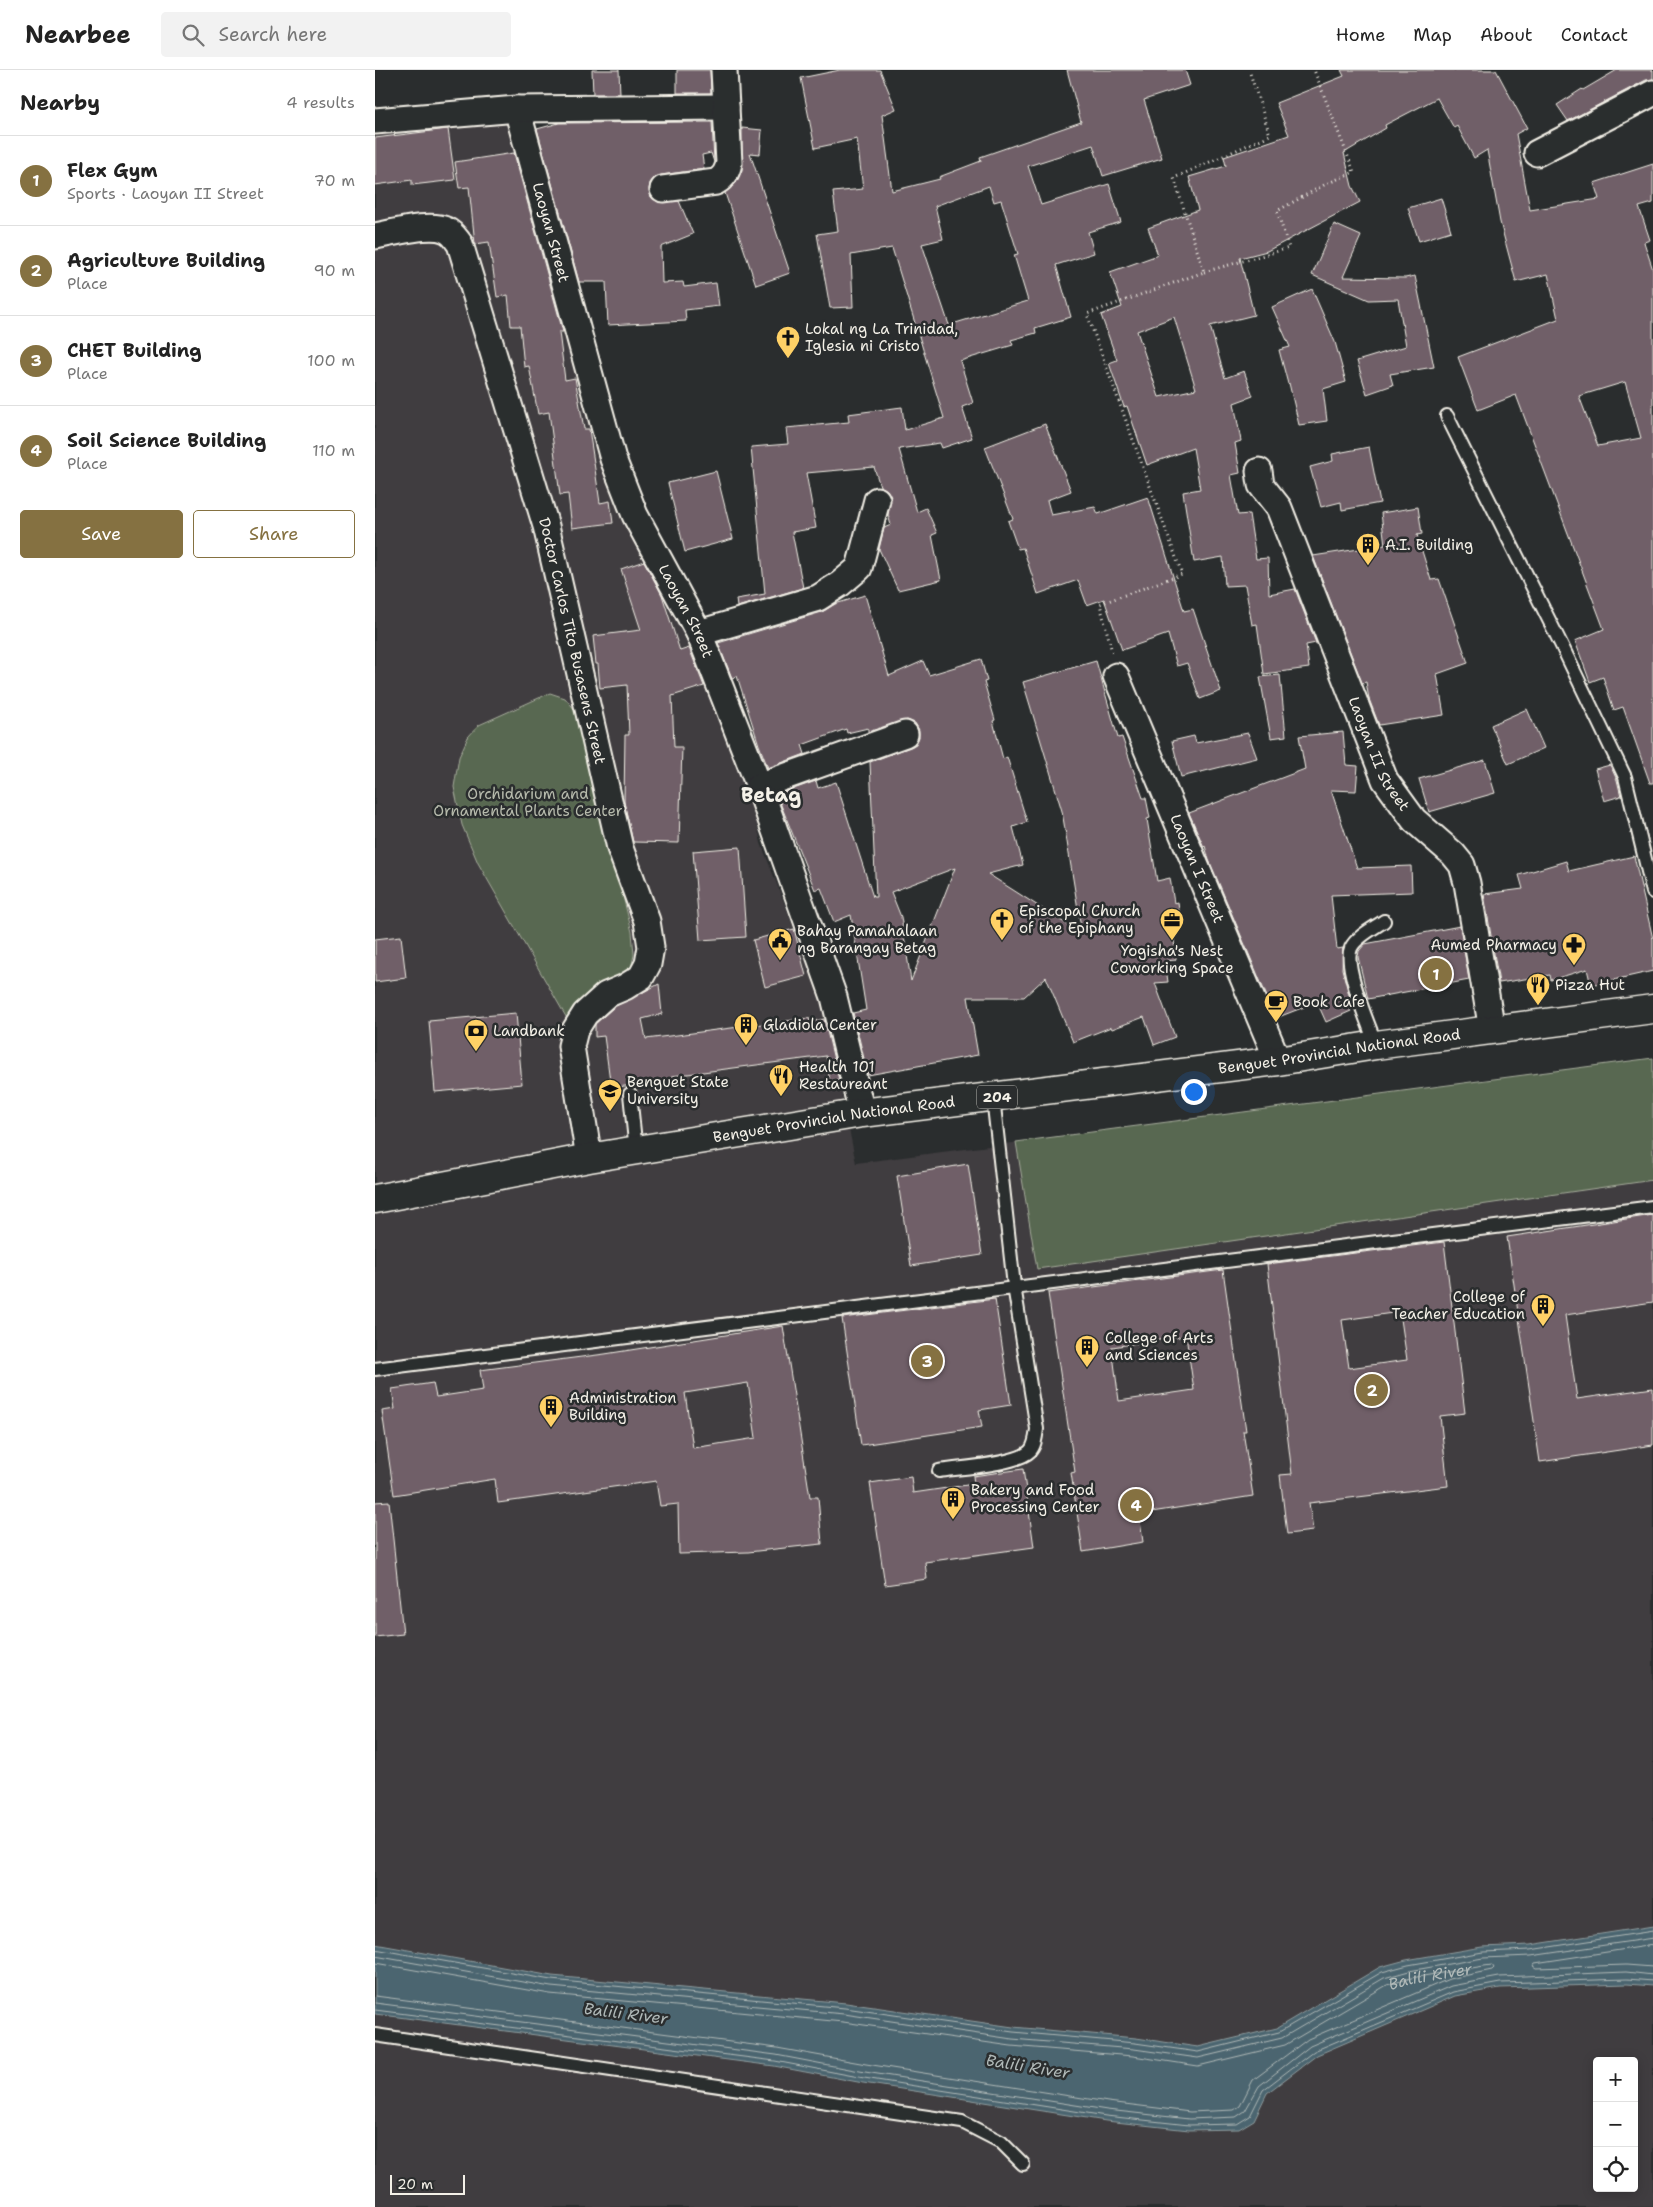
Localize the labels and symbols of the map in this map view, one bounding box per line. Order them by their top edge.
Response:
street label: Laoyan Street [528,180,574,285]
place label: Lokal ng La Trinidad, Iglesia ni Cristo [805,319,958,356]
church icon: Lokal ng La Trinidad, Iglesia ni Cristo [775,325,801,359]
street label: Doctor Carlos Tito Busasens Street [534,515,610,766]
building icon: A.I. Building [1355,532,1381,566]
place label: A.I. Building [1385,535,1473,555]
street label: Laoyan Street [654,561,718,661]
street label: Laoyan II Street [1344,694,1414,815]
district label: Betag [741,782,801,808]
park label: Orchidarium and Ornamental Plants Center [433,784,623,821]
street label: Laoyan I Street [1165,811,1229,926]
place label: Episcopal Church of the Epiphany [1019,901,1141,938]
church icon: Episcopal Church of the Epiphany [989,907,1015,941]
office icon: Yogisha's Nest Coworking Space [1159,907,1185,941]
place label: Bahay Pamahalaan ng Barangay Betag [797,921,937,958]
public building icon: Bahay Pamahalaan ng Barangay Betag [767,927,793,961]
pharmacy icon: Aumed Pharmacy [1561,932,1587,966]
place label: Aumed Pharmacy [1430,935,1557,955]
place label: Yogisha's Nest Coworking Space [1110,941,1234,978]
pin: 1 [1420,955,1452,993]
restaurant icon: Pizza Hut [1525,972,1551,1006]
place label: Pizza Hut [1555,975,1625,995]
cafe icon: Book Cafe [1263,989,1289,1023]
place label: Book Cafe [1293,992,1365,1012]
building icon: Gladiola Center [733,1012,759,1046]
place label: Gladiola Center [763,1015,877,1035]
bank icon: Landbank [463,1018,489,1052]
place label: Landbank [493,1021,565,1041]
street label: Benguet Provincial National Road [1217,1024,1462,1078]
place label: Health 101 Restaureant [799,1057,888,1094]
restaurant icon: Health 101 Restaureant [768,1063,794,1097]
place label: Benguet State University [627,1072,729,1109]
school or university icon: Benguet State University [597,1078,623,1112]
your location [1181,1079,1207,1105]
road number: 204 [977,1086,1017,1108]
street label: Benguet Provincial National Road [712,1091,957,1147]
place label: College of Teacher Education [1391,1287,1526,1324]
building icon: College of Teacher Education [1530,1293,1556,1327]
place label: College of Arts and Sciences [1105,1328,1214,1365]
building icon: College of Arts and Sciences [1074,1334,1100,1368]
pin: 3 [911,1342,943,1380]
pin: 2 [1356,1371,1388,1409]
place label: Administration Building [569,1388,676,1425]
building icon: Administration Building [538,1394,564,1428]
place label: Bakery and Food Processing Center [971,1480,1100,1517]
building icon: Bakery and Food Processing Center [940,1486,966,1520]
pin: 4 [1120,1486,1152,1524]
water label: Balili River [1386,1958,1474,1995]
water label: Balili River [583,1998,670,2029]
water label: Balili River [984,2049,1072,2084]
scale bar [390,2172,465,2195]

